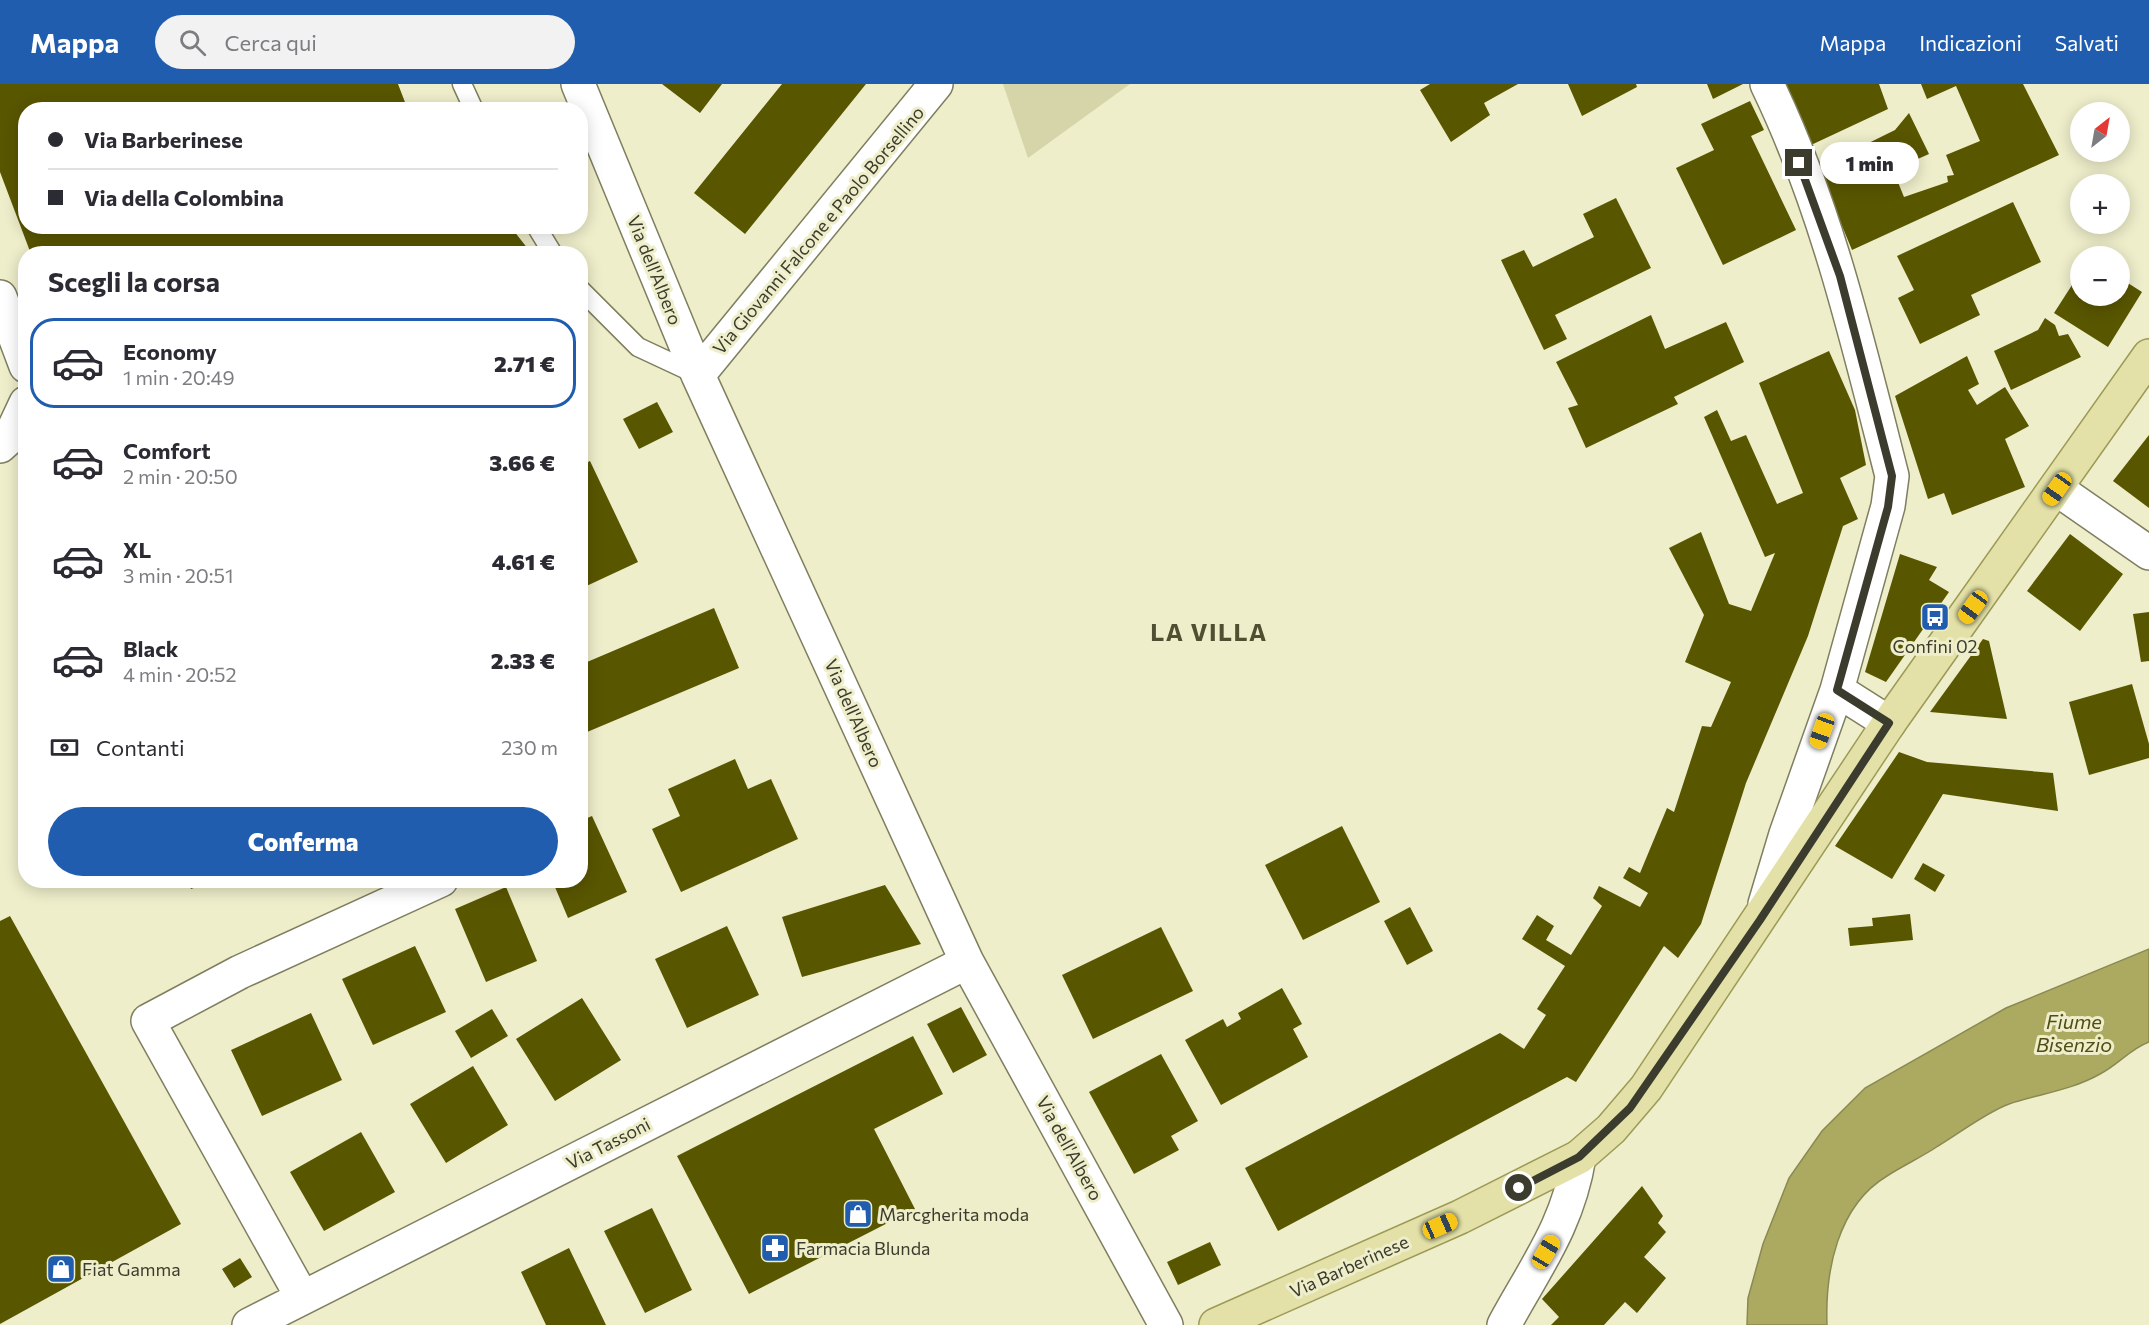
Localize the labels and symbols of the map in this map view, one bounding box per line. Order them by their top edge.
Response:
street label: Via Giovanni Falcone e Paolo Borsellino [708,101,928,359]
north arrow [2070,102,2130,162]
callout: 1 min [1820,142,1919,184]
route end [1785,149,1812,176]
street label: Via dell'Albero [623,212,687,328]
car [2039,469,2075,509]
car [1955,587,1991,627]
bus stop icon: Confini 02 [1919,601,1951,633]
district label: LA VILLA [1150,617,1268,646]
place label: Confini 02 [1892,635,1978,657]
street label: Via dell'Albero [820,655,888,771]
car [1807,711,1837,751]
water label: Fiume Bisenzio [2036,1009,2112,1056]
street label: Via dell'Albero [1032,1092,1108,1204]
street label: Via Tassoni [562,1112,654,1174]
route start [1505,1174,1532,1201]
shop icon: Marcgherita moda [842,1198,874,1230]
place label: Marcgherita moda [879,1203,1029,1225]
car [1420,1210,1460,1242]
street label: Via Barberinese [1286,1230,1412,1302]
pharmacy icon: Farmacia Blunda [759,1232,791,1264]
car [1529,1232,1563,1272]
place label: Farmacia Blunda [796,1237,930,1259]
shop icon: Fiat Gamma [45,1253,77,1285]
place label: Fiat Gamma [82,1258,181,1280]

